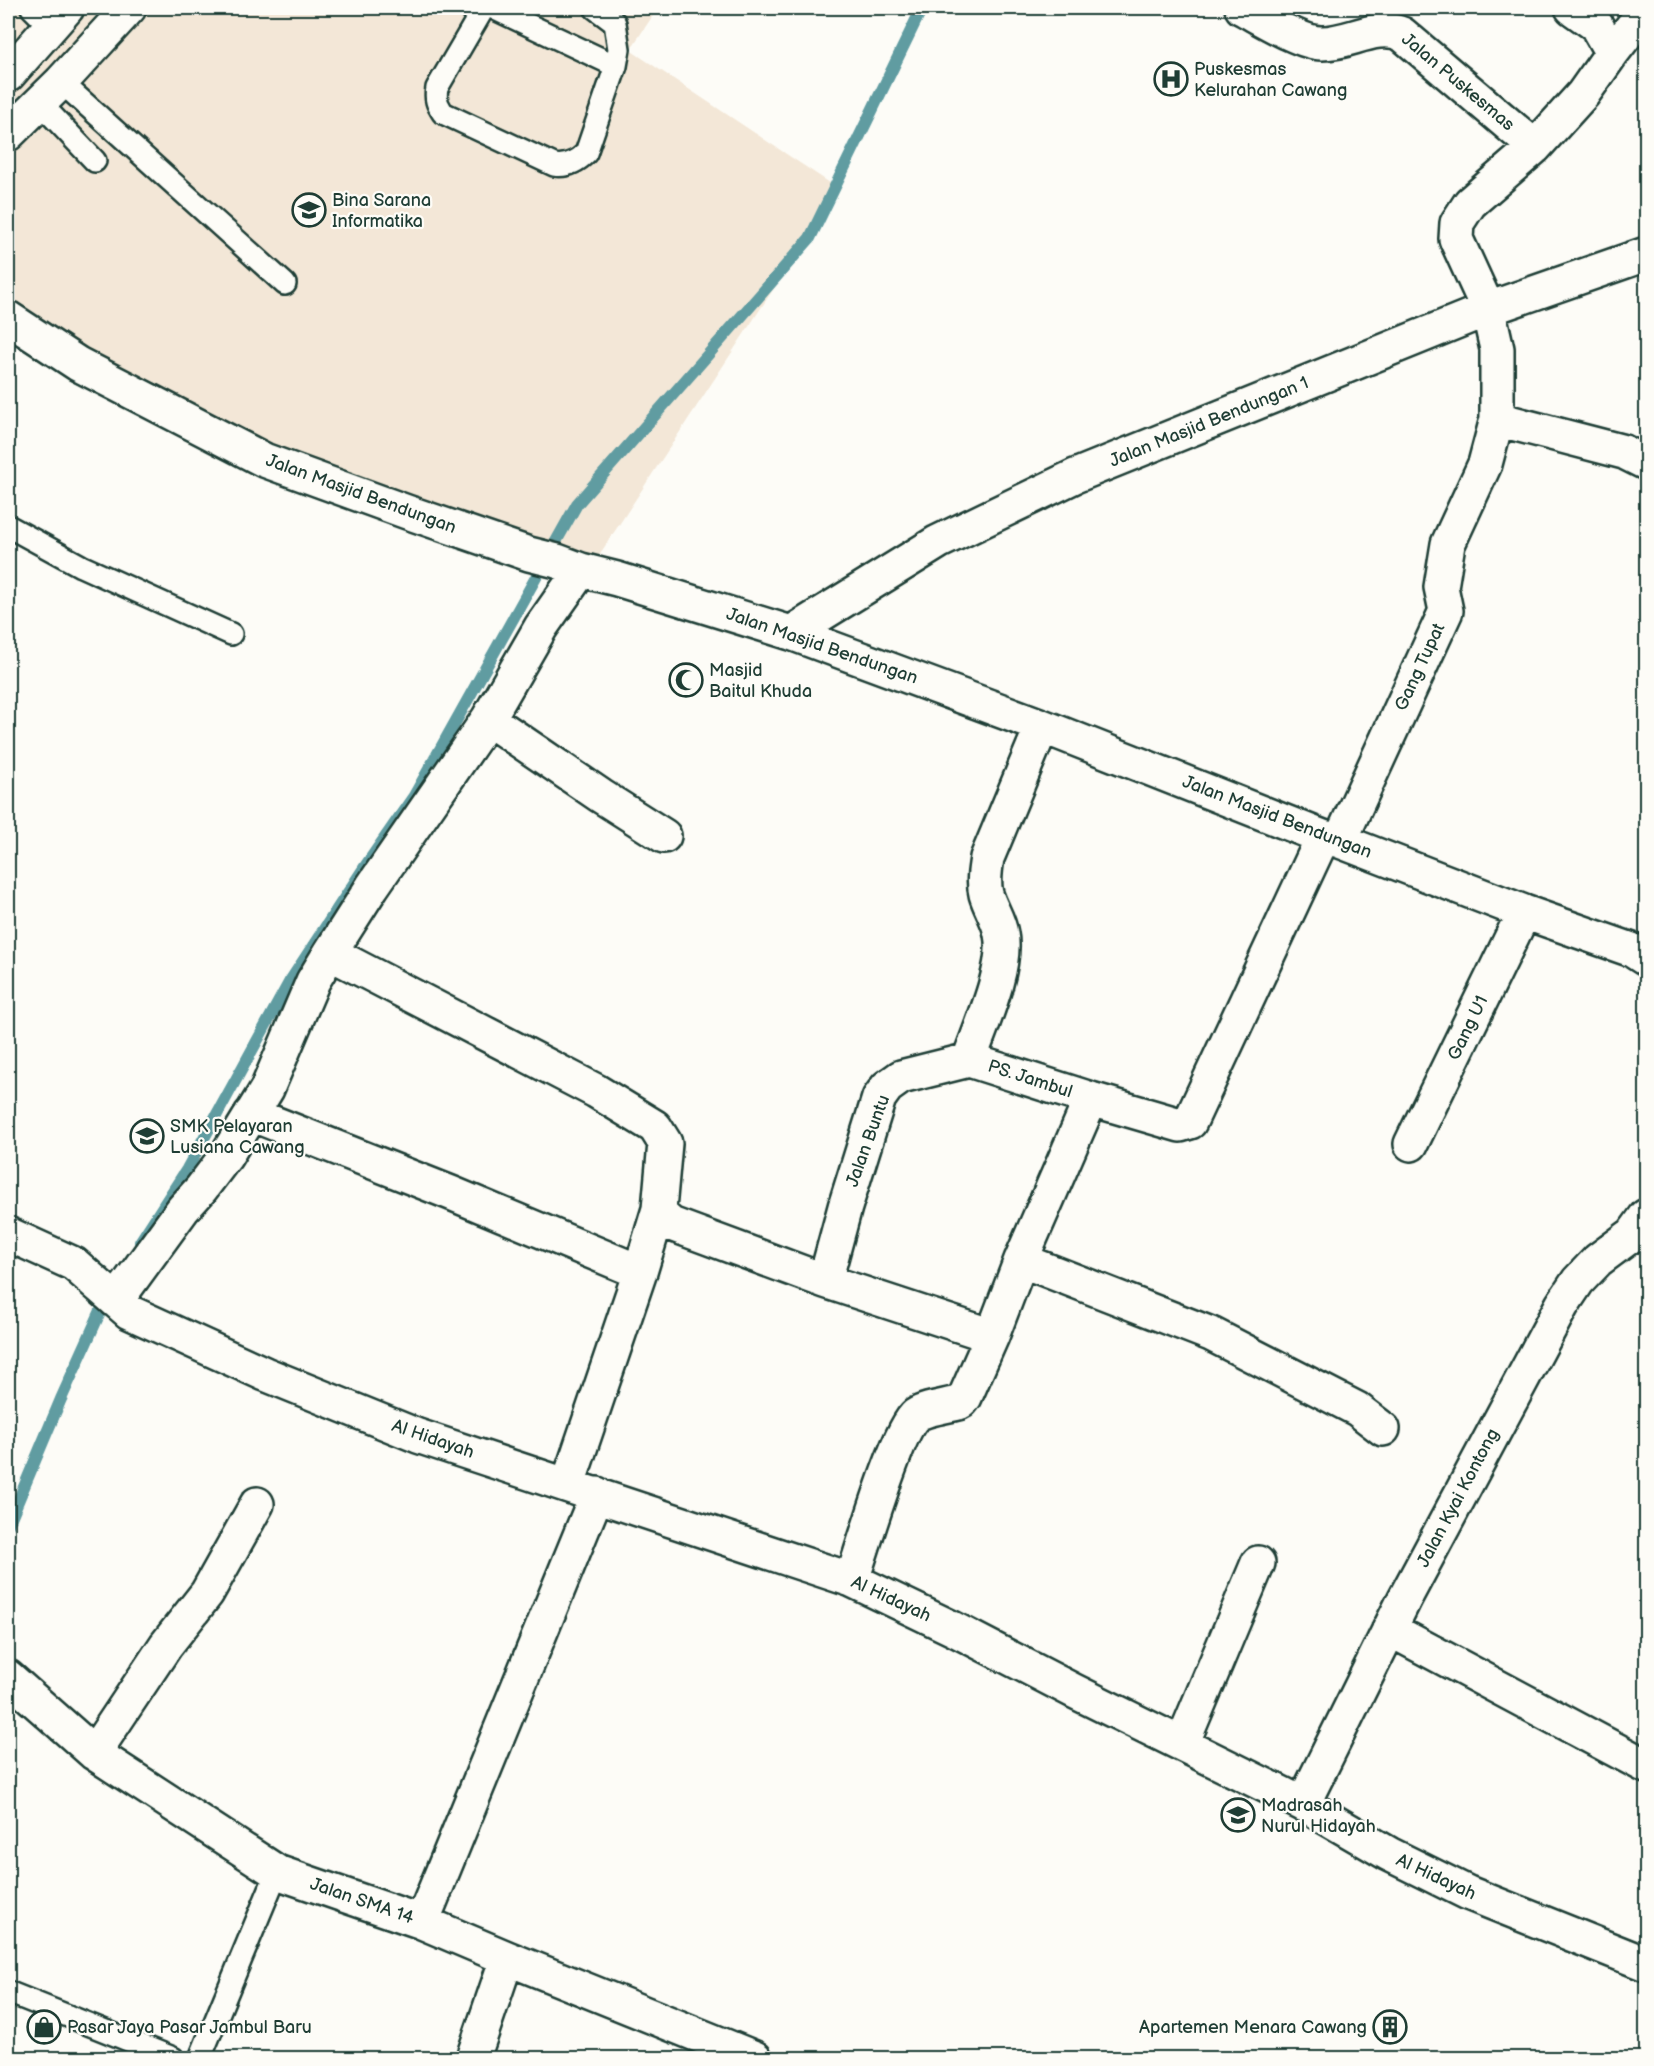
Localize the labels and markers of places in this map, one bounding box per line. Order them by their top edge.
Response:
place label: Puskesmas Kelurahan Cawang [1194,59,1347,101]
hospital icon: Puskesmas Kelurahan Cawang [1153,61,1189,97]
place label: Bina Sarana Informatika [332,190,431,232]
school or university icon: Bina Sarana Informatika [291,192,327,228]
place label: Masjid Baitul Khuda [709,660,812,702]
mosque icon: Masjid Baitul Khuda [668,662,704,698]
place label: SMK Pelayaran Lusiana Cawang [170,1116,305,1158]
school or university icon: SMK Pelayaran Lusiana Cawang [129,1118,165,1154]
place label: Madrasah Nurul Hidayah [1261,1795,1376,1837]
school or university icon: Madrasah Nurul Hidayah [1220,1797,1256,1833]
shop icon: Pasar Jaya Pasar Jambul Baru [26,2009,62,2045]
building icon: Apartemen Menara Cawang [1372,2009,1408,2045]
place label: Pasar Jaya Pasar Jambul Baru [67,2017,312,2038]
place label: Apartemen Menara Cawang [1139,2017,1367,2038]

